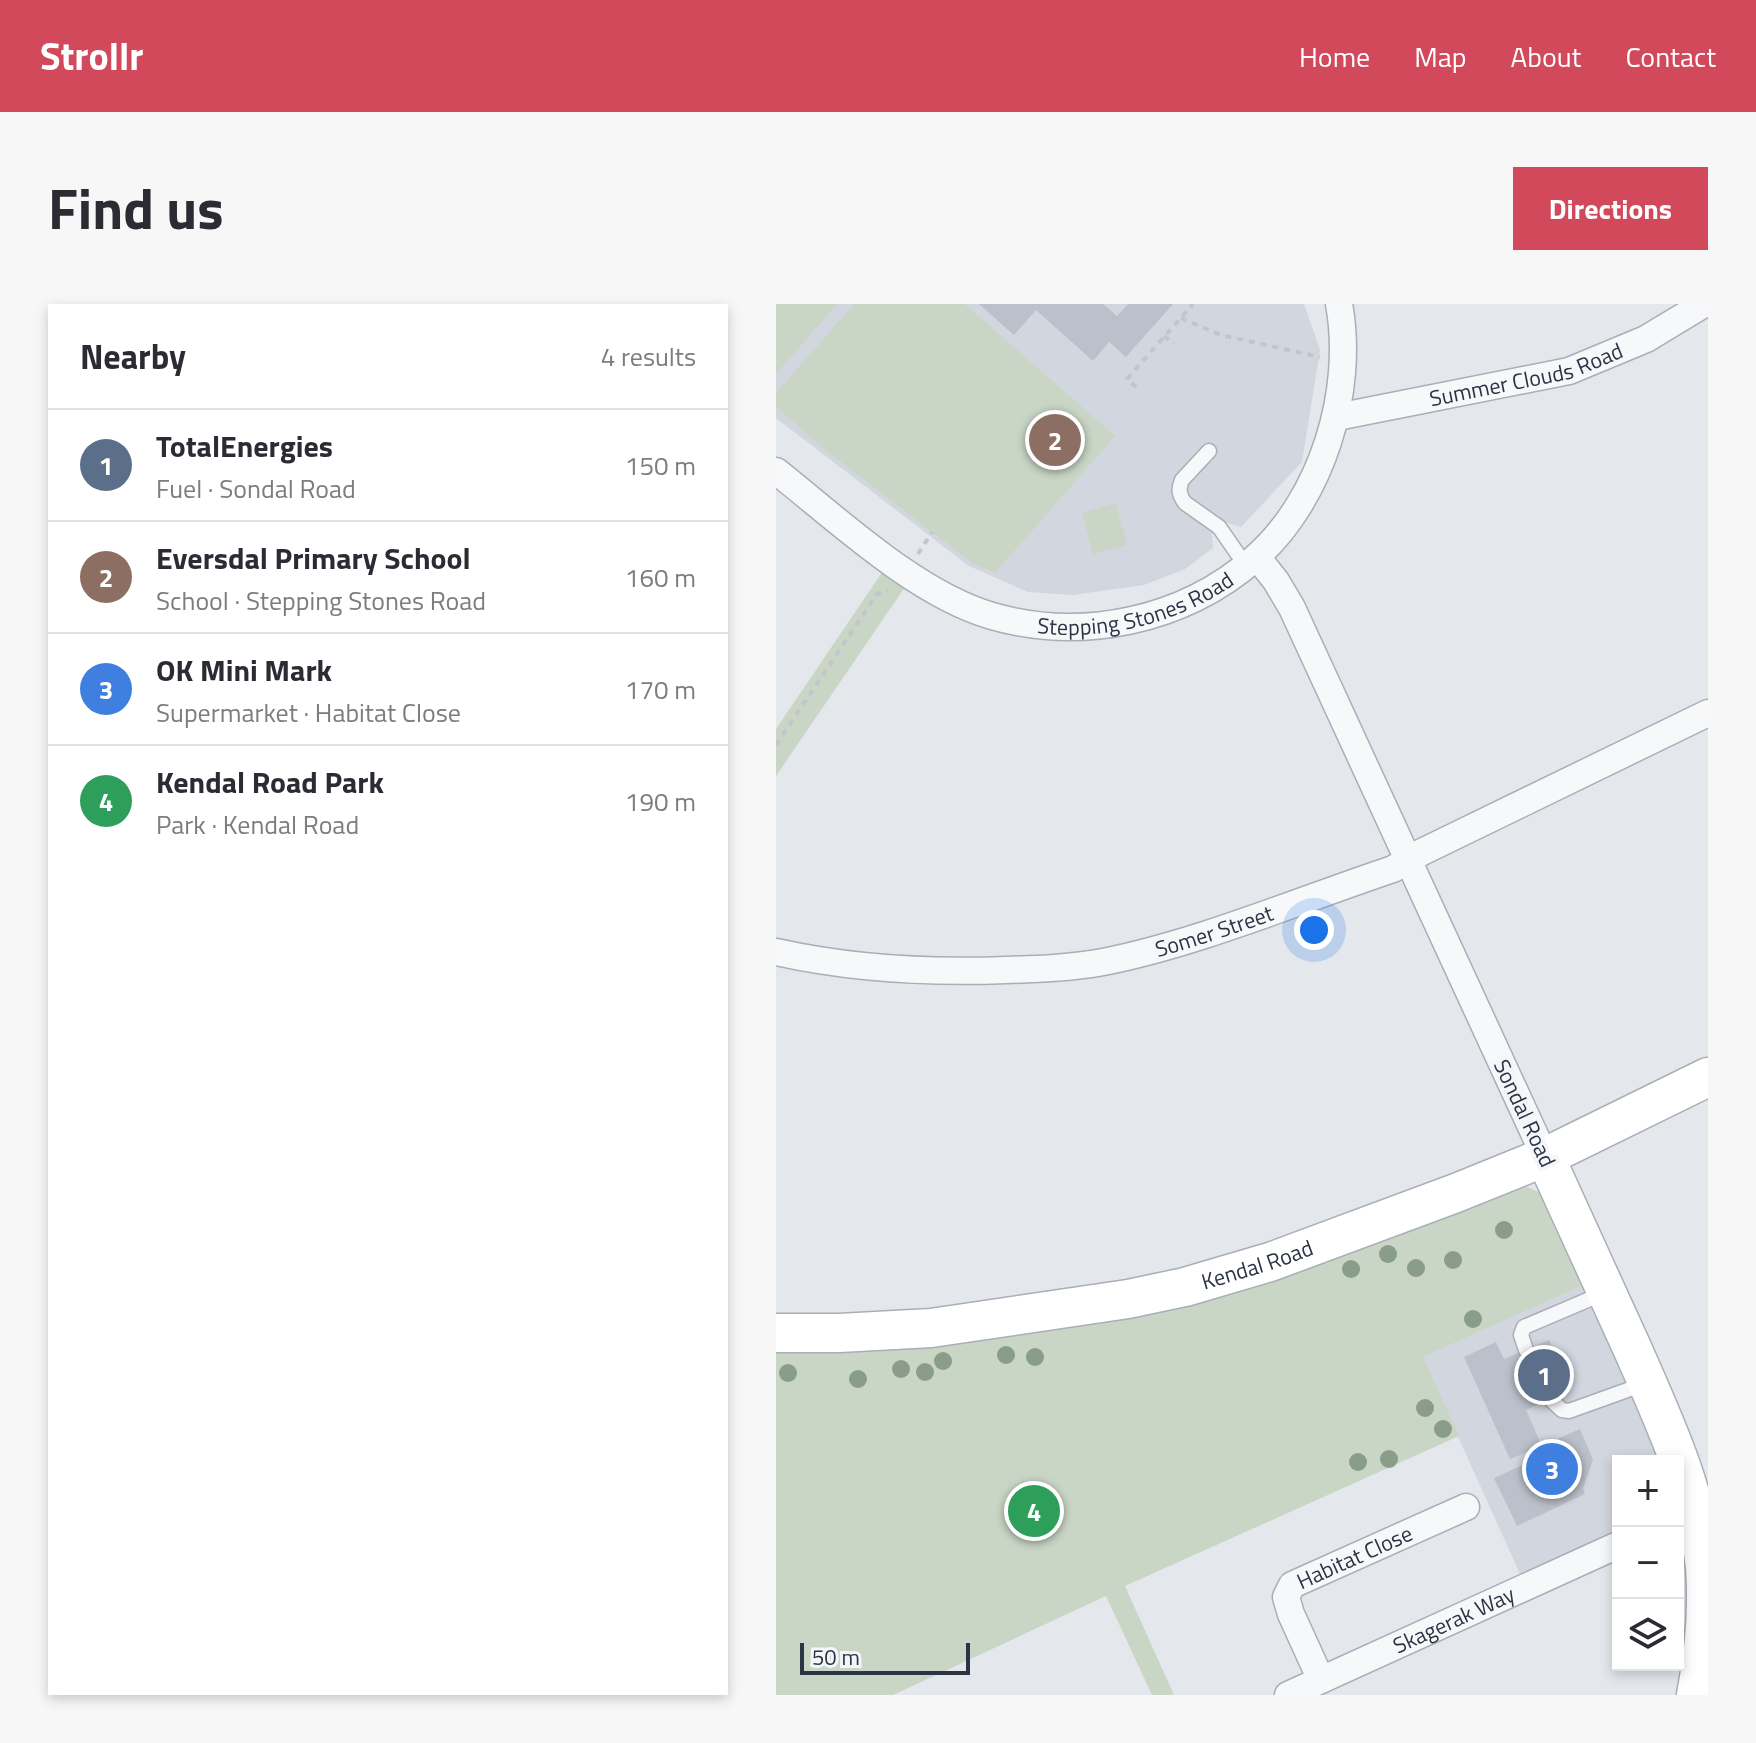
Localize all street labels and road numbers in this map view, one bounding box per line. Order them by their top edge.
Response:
street label: Summer Clouds Road [1426,333,1628,415]
street label: Stepping Stones Road [1036,563,1240,644]
street label: Somer Street [1151,896,1278,966]
street label: Sondal Road [1485,1053,1565,1173]
street label: Kendal Road [1197,1231,1318,1298]
street label: Habitat Close [1291,1516,1418,1598]
street label: Skagerak Way [1387,1577,1521,1662]

